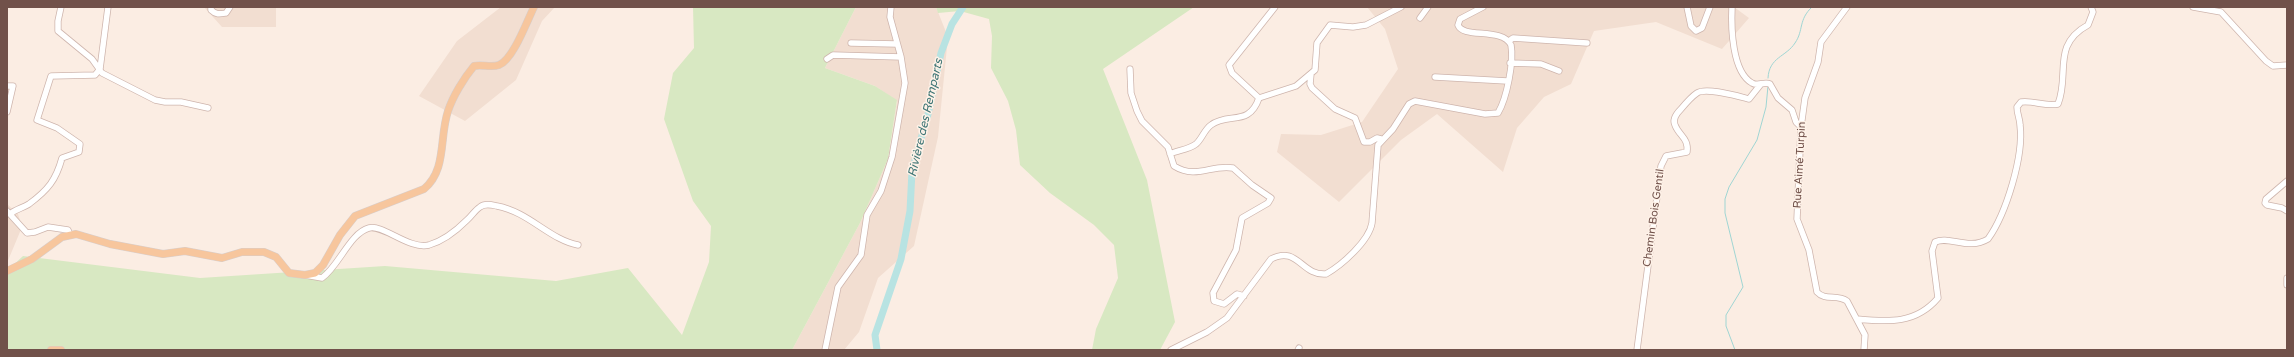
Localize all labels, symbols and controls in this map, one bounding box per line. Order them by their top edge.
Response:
water label: Rivière des Remparts [905,58,947,178]
street label: Rue Aimé Turpin [1791,121,1809,209]
street label: Chemin Bois Gentil [1641,168,1667,268]

